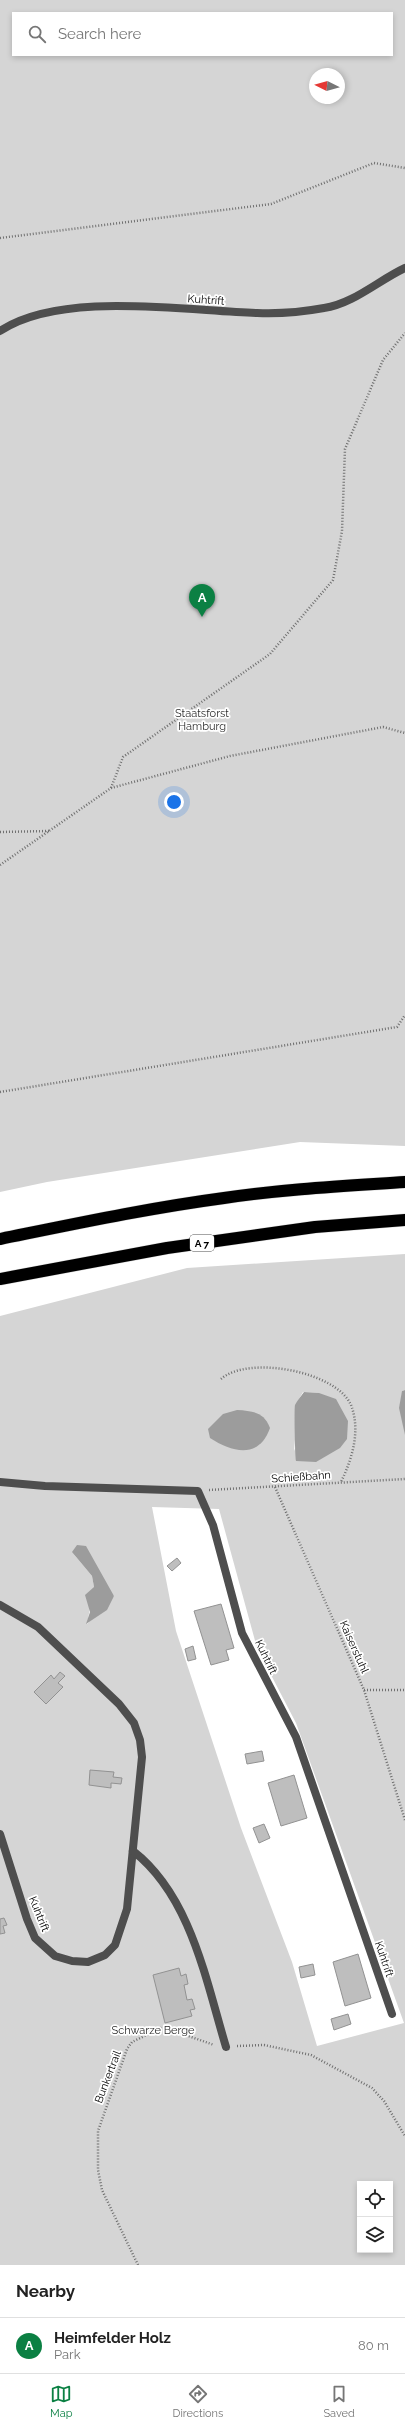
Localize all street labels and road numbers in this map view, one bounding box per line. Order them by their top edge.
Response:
street label: Kuhtrift [187,292,225,308]
road number: A 7 [190,1235,214,1251]
street label: Schießbahn [271,1468,331,1486]
street label: Kaiserstuhl [337,1619,371,1675]
street label: Kuhtrift [252,1638,280,1677]
street label: Kuhtrift [26,1894,52,1934]
street label: Kuhtrift [372,1939,396,1979]
street label: Bunkertrail [92,2049,124,2105]

